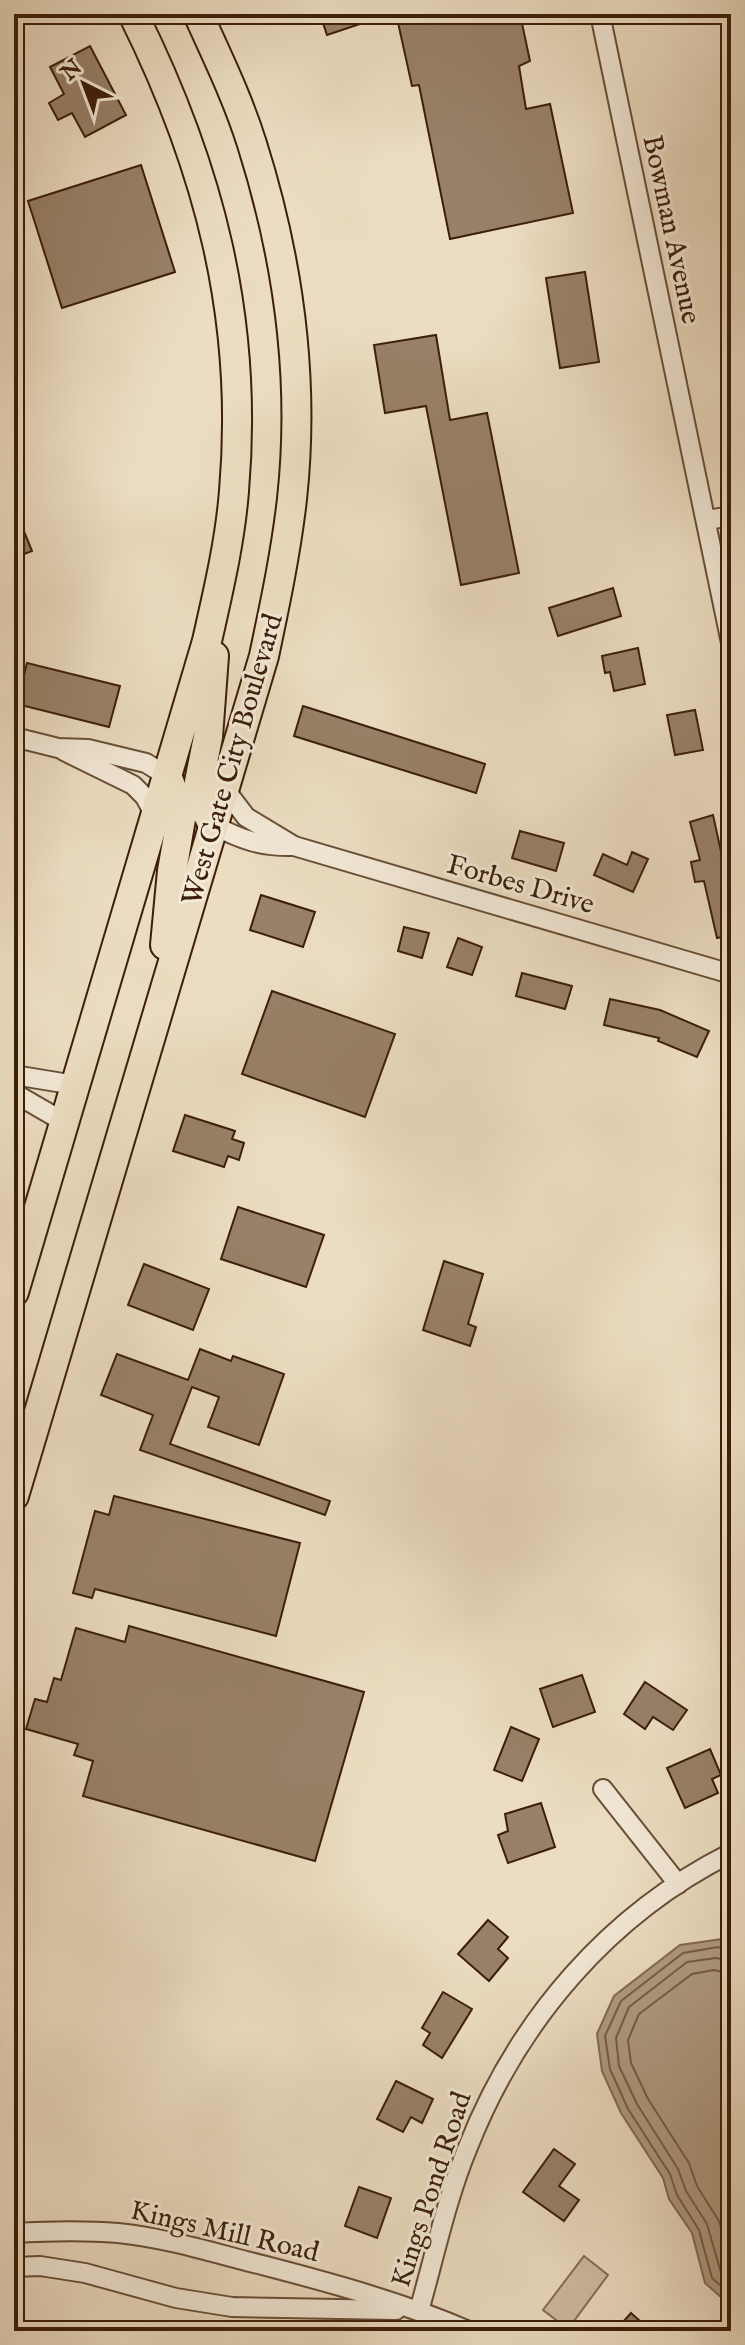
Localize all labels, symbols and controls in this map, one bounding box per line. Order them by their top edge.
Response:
north arrow [44,44,124,124]
text: N [55,54,88,88]
street label: Bowman Avenue [633,132,708,327]
street label: West Gate City Boulevard [175,610,292,909]
street label: Forbes Drive [443,848,598,923]
street label: Kings Pond Road [384,2087,481,2292]
street label: Kings Mill Road [127,2194,322,2271]

